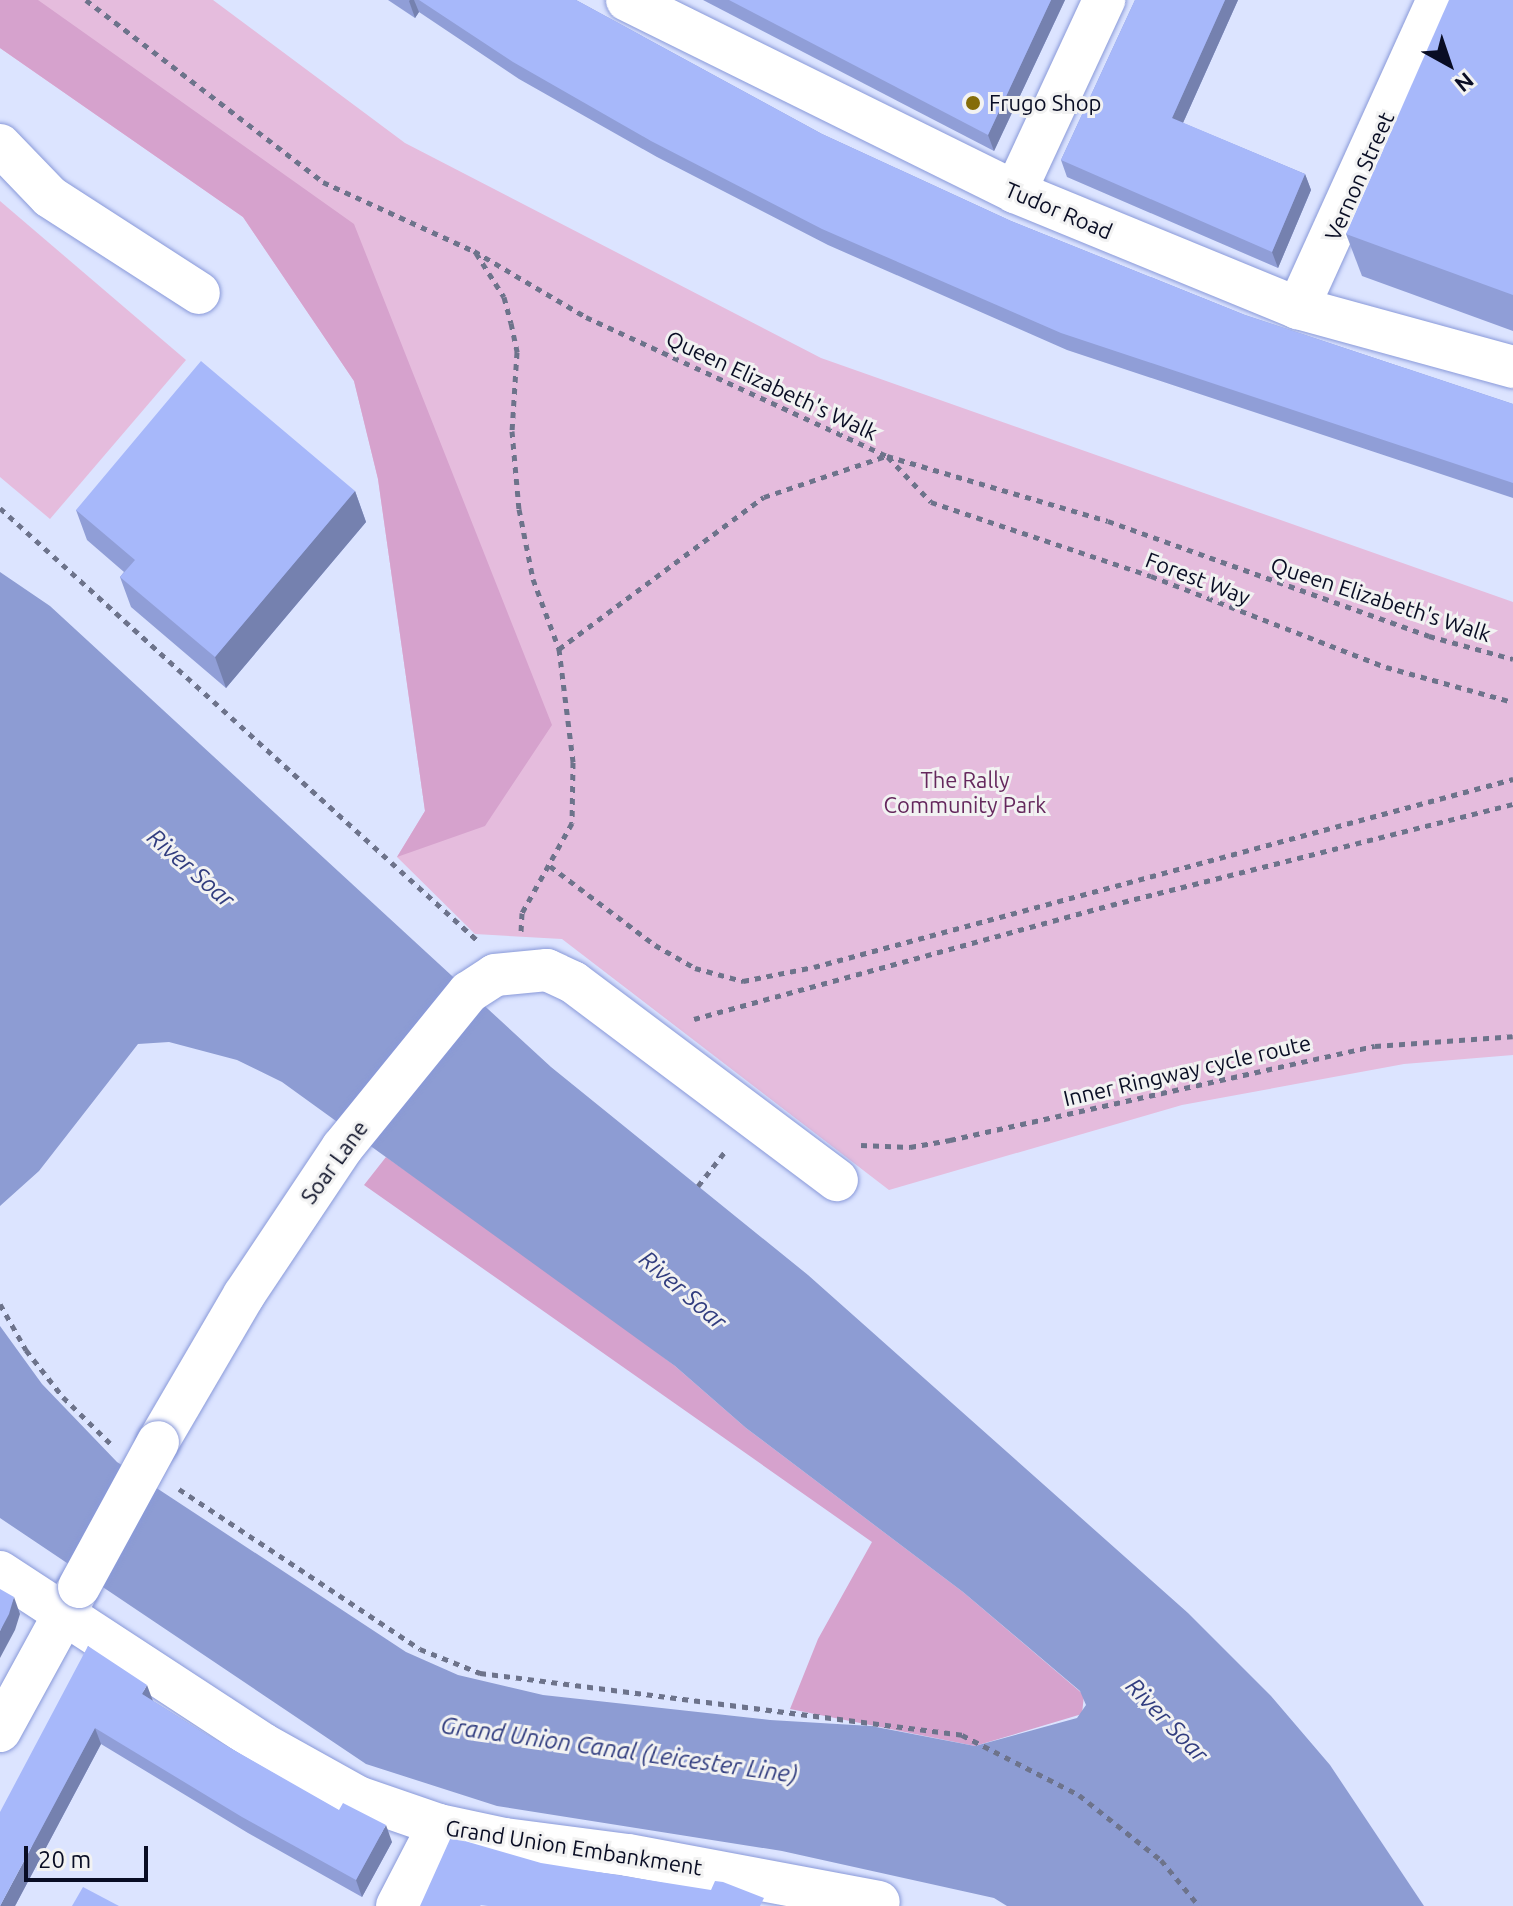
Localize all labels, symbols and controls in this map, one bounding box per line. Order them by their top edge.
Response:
north arrow [1409,24,1489,104]
text: N [1450,68,1479,98]
place label: Frugo Shop [989,90,1101,116]
marker: Frugo Shop [964,94,982,112]
street label: Vernon Street [1319,108,1399,244]
street label: Tudor Road [1001,176,1117,244]
street label: Queen Elizabeth's Walk [662,324,882,446]
street label: Forest Way [1142,546,1254,610]
street label: Queen Elizabeth's Walk [1268,551,1494,647]
park label: The Rally Community Park [884,766,1046,818]
water label: River Soar [142,822,240,914]
street label: Inner Ringway cycle route [1061,1029,1313,1111]
street label: Soar Lane [295,1115,373,1209]
water label: River Soar [634,1244,732,1336]
water label: River Soar [1120,1672,1214,1768]
water label: Grand Union Canal (Leicester Line) [439,1711,799,1789]
street label: Grand Union Embankment [444,1814,704,1880]
scale bar [28,1830,152,1880]
text: 20 m [38,1846,91,1873]

